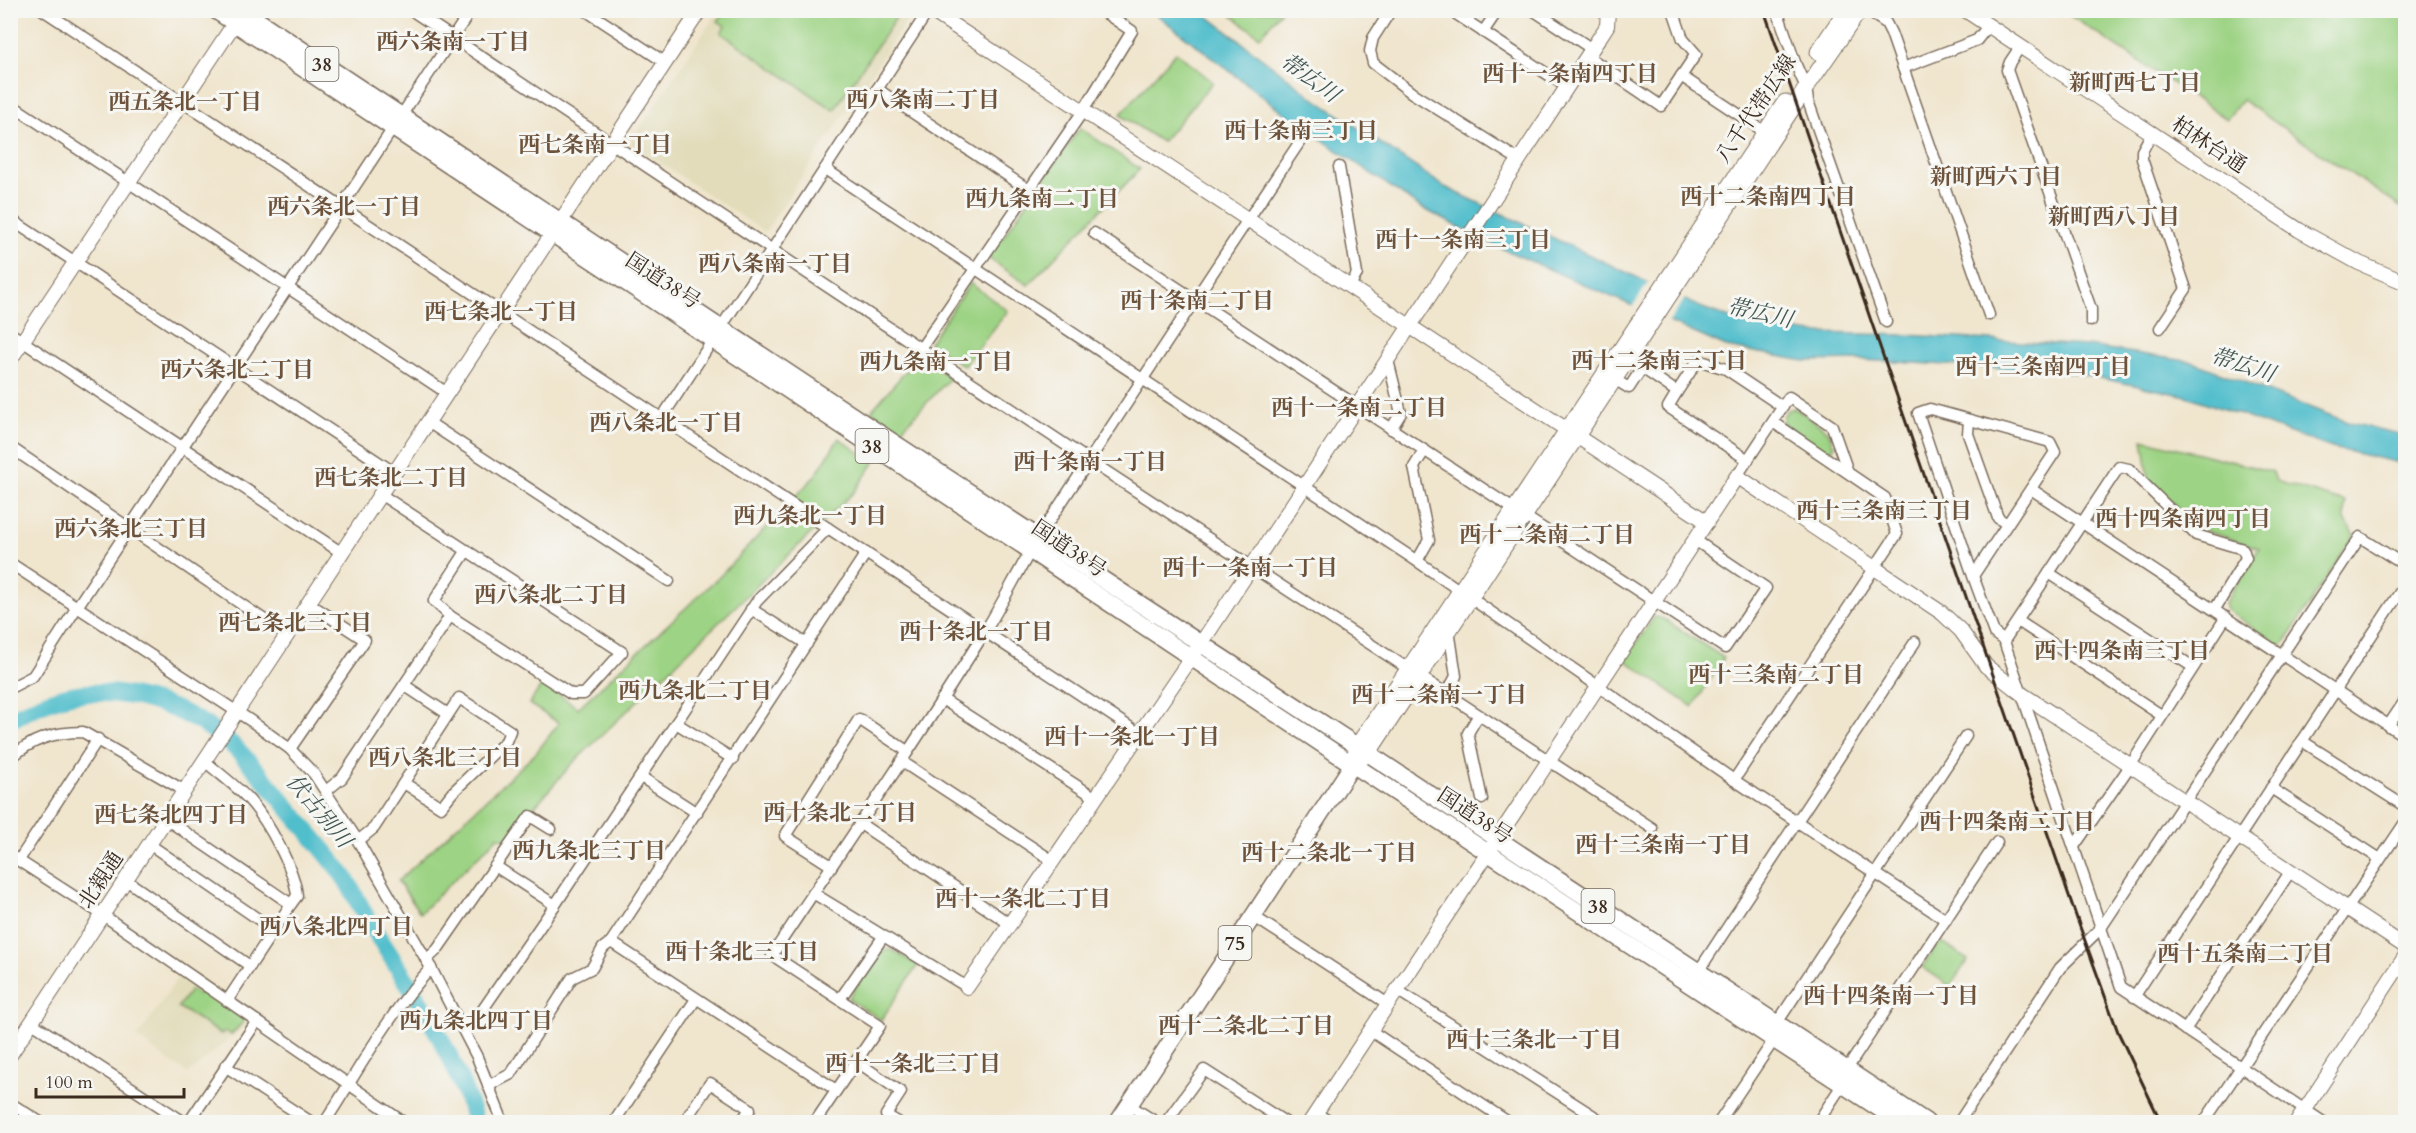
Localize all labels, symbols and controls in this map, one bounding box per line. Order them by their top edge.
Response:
district label: 西六条南一丁目 [376,27,530,57]
water label: 帯広川 [1274,46,1347,111]
road number: 38 [306,47,338,81]
street label: 八千代帯広線 [1709,49,1803,169]
district label: 西十一条南四丁目 [1482,59,1658,89]
district label: 新町西七丁目 [2069,68,2201,98]
district label: 西八条南二丁目 [846,85,1000,115]
district label: 西五条北一丁目 [108,87,262,117]
street label: 柏林台通 [2166,110,2252,180]
district label: 西十条南三丁目 [1224,116,1378,146]
district label: 西七条南一丁目 [518,130,672,160]
district label: 新町西六丁目 [1930,162,2062,192]
district label: 西十二条南四丁目 [1680,182,1856,212]
district label: 西九条南二丁目 [965,184,1119,214]
district label: 西六条北一丁目 [267,192,421,222]
district label: 新町西八丁目 [2048,202,2180,232]
district label: 西十一条南三丁目 [1375,225,1551,255]
street label: 国道38号 [620,246,706,316]
district label: 西八条南一丁目 [698,249,852,279]
district label: 西十条南二丁目 [1120,286,1274,316]
water label: 帯広川 [1724,291,1797,335]
district label: 西七条北一丁目 [424,297,578,327]
water label: 帯広川 [2207,341,2281,390]
district label: 西十二条南三丁目 [1571,346,1747,376]
district label: 西九条南一丁目 [859,347,1013,377]
district label: 西十三条南四丁目 [1955,352,2131,382]
district label: 西六条北二丁目 [160,355,314,385]
district label: 西十一条南二丁目 [1271,393,1447,423]
district label: 西八条北一丁目 [589,408,743,438]
road number: 38 [856,429,888,463]
district label: 西十条南一丁目 [1013,447,1167,477]
district label: 西七条北二丁目 [314,463,468,493]
district label: 西十三条南三丁目 [1796,496,1972,526]
district label: 西九条北一丁目 [733,501,887,531]
district label: 西十四条南四丁目 [2095,504,2271,534]
street label: 国道38号 [1026,513,1112,585]
district label: 西六条北三丁目 [54,514,208,544]
district label: 西十二条南二丁目 [1459,520,1635,550]
district label: 西十一条南一丁目 [1162,553,1338,583]
district label: 西八条北二丁目 [474,580,628,610]
district label: 西七条北三丁目 [218,608,372,638]
district label: 西十条北一丁目 [899,617,1053,647]
district label: 西十四条南三丁目 [2034,636,2210,666]
district label: 西十三条南二丁目 [1688,660,1864,690]
district label: 西九条北二丁目 [618,676,772,706]
district label: 西十二条南一丁目 [1351,680,1527,710]
district label: 西十一条北一丁目 [1044,722,1220,752]
district label: 西八条北三丁目 [368,743,522,773]
water label: 伏古別川 [279,768,360,856]
street label: 国道38号 [1432,781,1518,851]
district label: 西十条北二丁目 [763,798,917,828]
district label: 西七条北四丁目 [94,800,248,830]
district label: 西十四条南二丁目 [1919,807,2095,837]
district label: 西十三条南一丁目 [1575,830,1751,860]
district label: 西九条北三丁目 [512,836,666,866]
district label: 西十二条北一丁目 [1241,838,1417,868]
street label: 北親通 [72,846,130,914]
district label: 西十一条北二丁目 [935,884,1111,914]
road number: 38 [1582,889,1614,923]
district label: 西八条北四丁目 [259,912,413,942]
road number: 75 [1218,926,1252,960]
district label: 西十条北三丁目 [665,937,819,967]
district label: 西十五条南二丁目 [2157,939,2333,969]
district label: 西十四条南一丁目 [1803,981,1979,1011]
district label: 西九条北四丁目 [399,1006,553,1036]
district label: 西十二条北二丁目 [1158,1011,1334,1041]
district label: 西十三条北一丁目 [1446,1025,1622,1055]
district label: 西十一条北三丁目 [825,1049,1001,1079]
scale bar [36,1061,184,1099]
text: 100 m [45,1070,93,1095]

